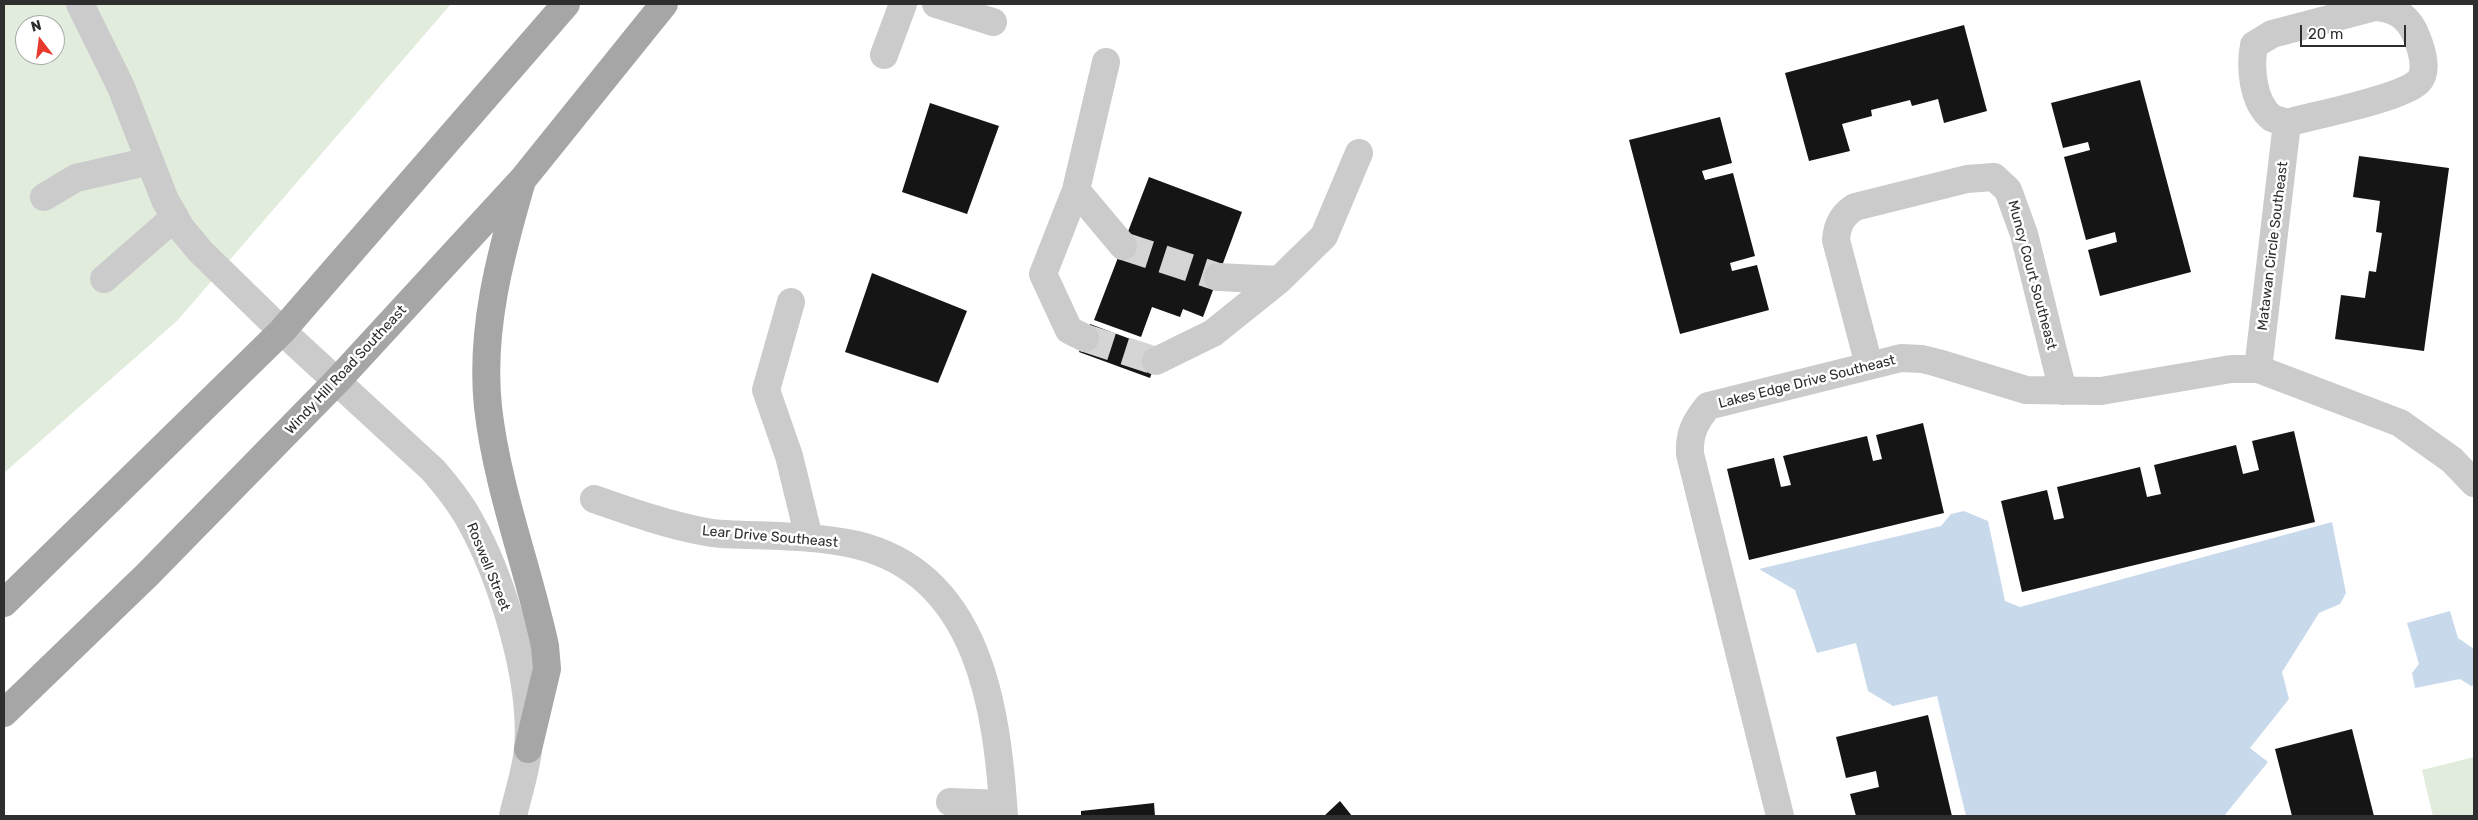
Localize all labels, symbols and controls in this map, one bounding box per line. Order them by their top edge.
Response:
north arrow [15,15,65,65]
scale bar [2303,15,2409,47]
text: N [29,16,43,36]
text: 20 m [2308,25,2343,43]
street label: Matawan Circle Southeast [2254,160,2292,332]
street label: Muncy Court Southeast [2004,198,2060,352]
street label: Windy Hill Road Southeast [282,302,410,438]
street label: Lakes Edge Drive Southeast [1717,352,1897,412]
street label: Roswell Street [463,520,513,614]
street label: Lear Drive Southeast [701,523,839,551]

